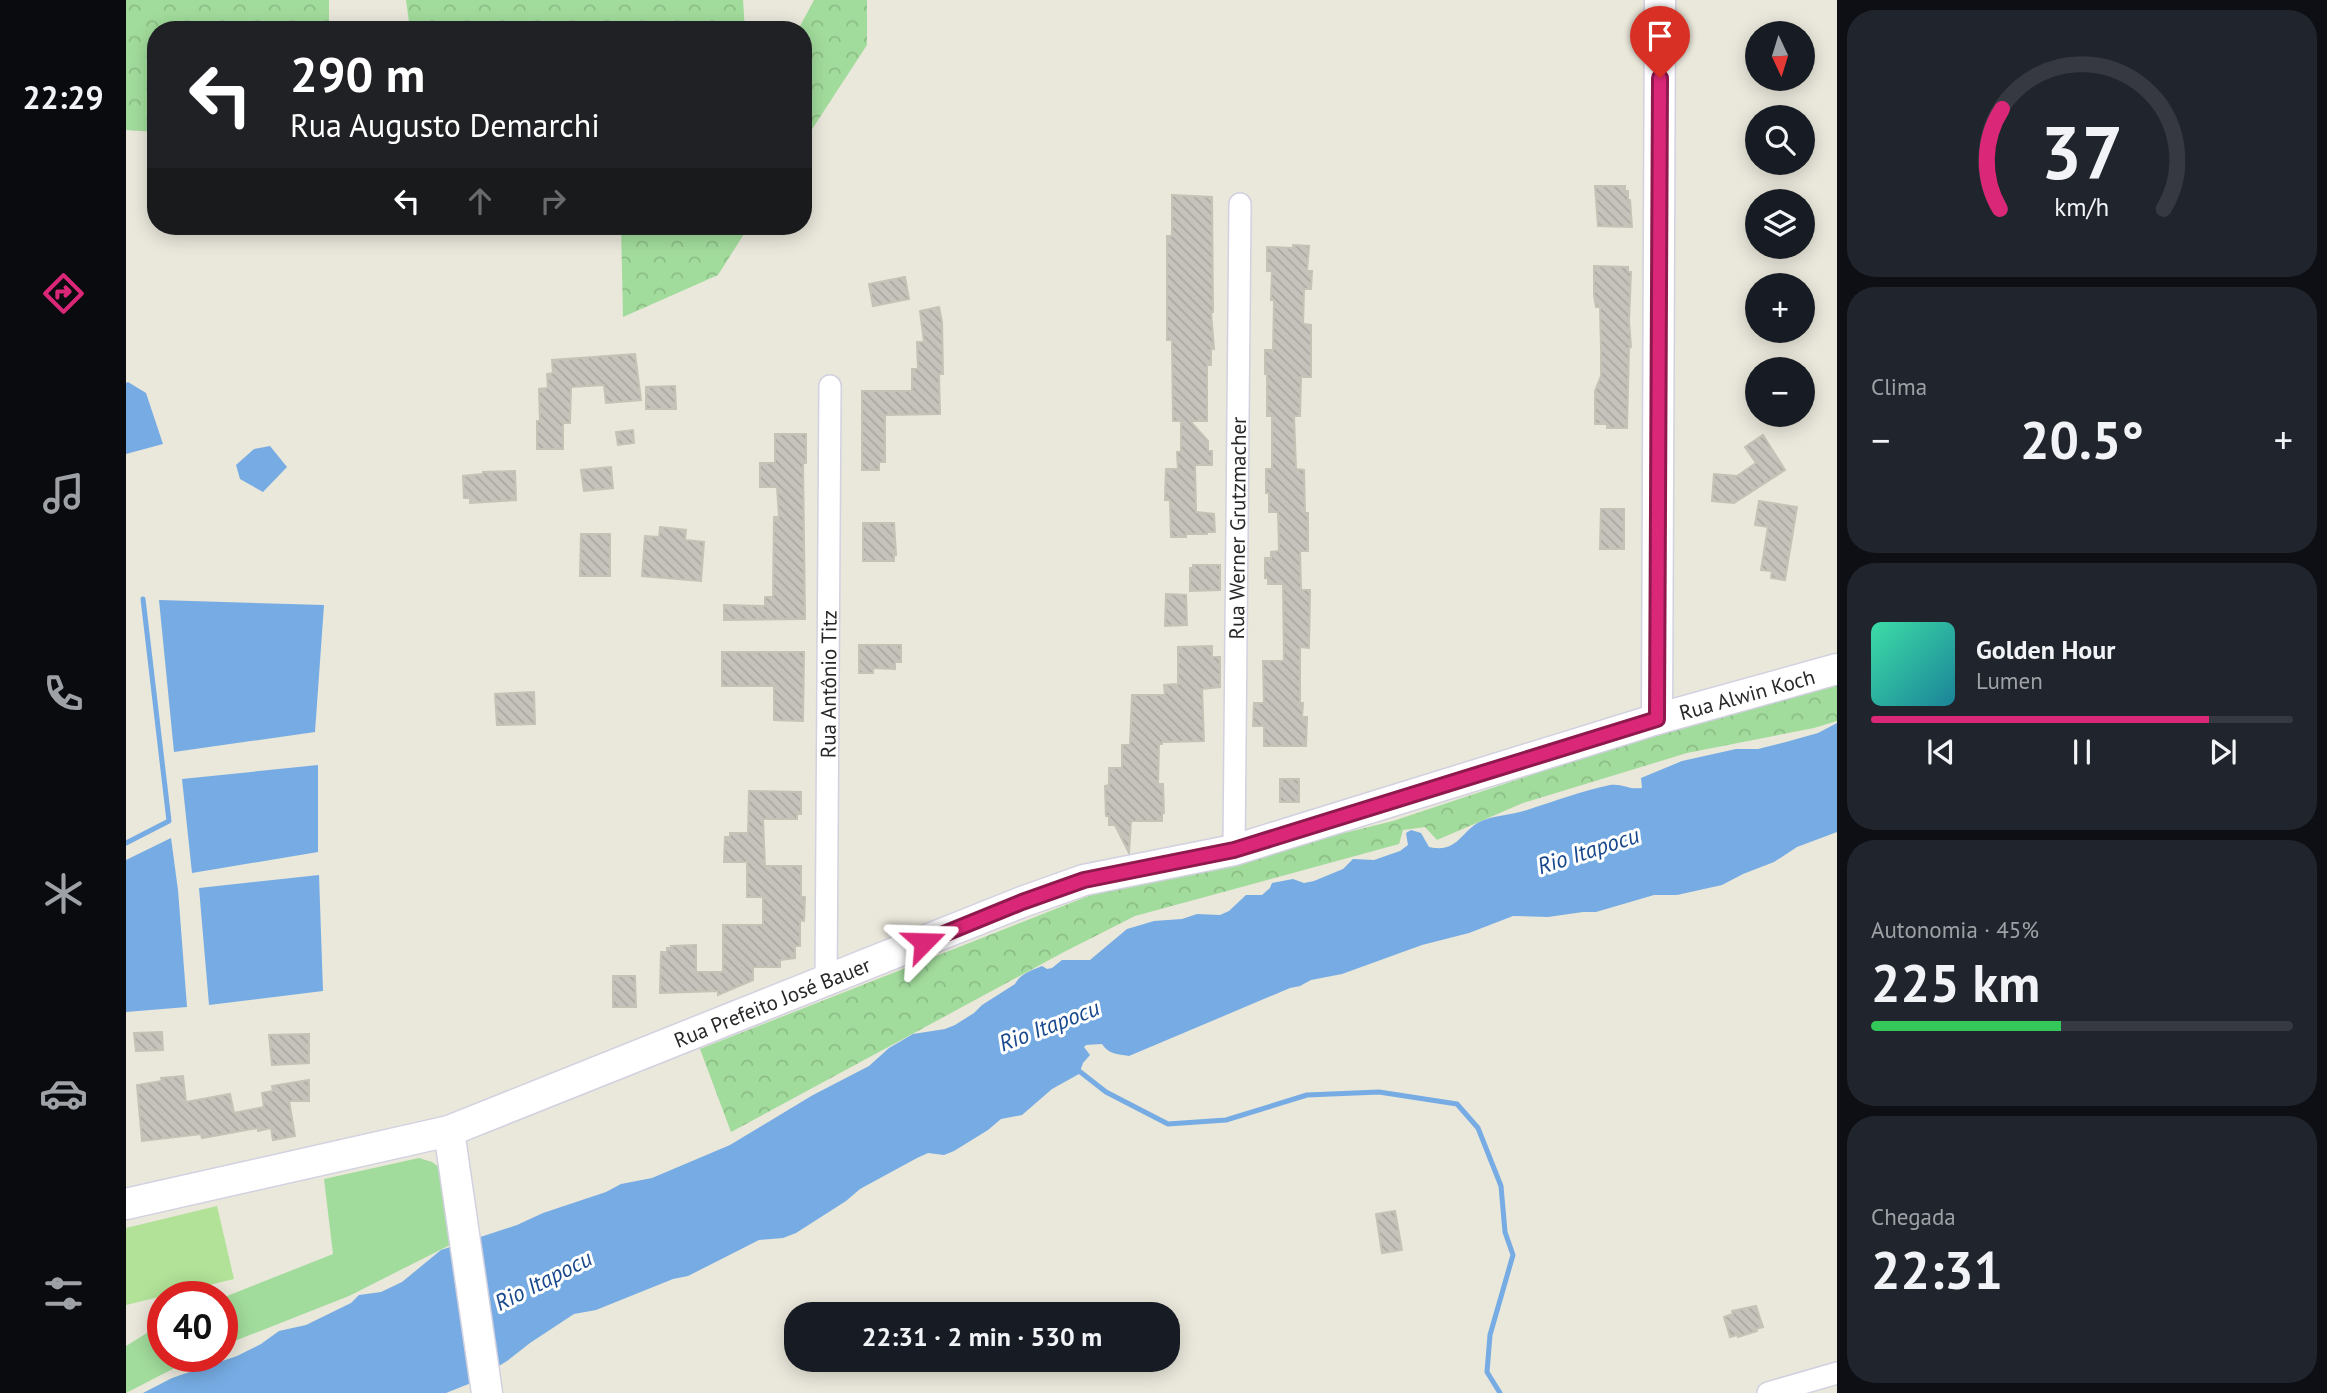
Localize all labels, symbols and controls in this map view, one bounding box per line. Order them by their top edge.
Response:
pin [1630,6,1690,78]
icon: arrive [1641,17,1679,55]
north arrow [1745,21,1815,91]
map controls [1745,21,1815,427]
text: 290 m [290,42,425,106]
icon: left [175,49,266,140]
text: 22:29 [22,76,104,118]
text: Rua Augusto Demarchi [290,104,600,146]
button: search [1745,105,1815,175]
text: 37 [2041,106,2123,200]
icon: left [388,182,426,220]
icon: ahead [461,182,499,220]
icon: right [534,182,572,220]
button: layers [1745,189,1815,259]
text: km/h [2055,191,2109,223]
icon: directions [39,269,88,318]
button: + [1745,273,1815,343]
button: − [1745,357,1815,427]
text: Clima [1871,372,1927,401]
text: 20.5° [2020,406,2144,473]
text: − [1871,415,1890,464]
text: + [2274,415,2293,464]
street label: Rua Werner Grutzmacher [1222,417,1252,639]
icon: music [39,469,88,518]
street label: Rua Antônio Titz [814,610,842,758]
text: Golden Hour [1976,633,2115,666]
street label: Rua Alwin Koch [1676,662,1818,726]
text: Lumen [1976,666,2043,695]
icon: phone [39,669,88,718]
icon: previous [1922,733,1960,771]
icon: pause [2063,733,2101,771]
icon: next [2204,733,2242,771]
water label: Rio Itapocu [1533,820,1643,880]
icon: climate [39,869,88,918]
position arrow [887,905,961,979]
text: Autonomia · 45% [1871,915,2039,944]
text: 225 km [1871,949,2040,1016]
street label: Rua Prefeito José Bauer [670,951,874,1053]
water label: Rio Itapocu [995,992,1104,1057]
icon: car [39,1069,88,1118]
text: Chegada [1871,1202,1956,1231]
text: 22:31 [1871,1236,2003,1303]
water label: Rio Itapocu [489,1243,597,1317]
icon: filters [39,1269,88,1318]
speed limit sign: 40 [147,1281,238,1372]
text: 22:31 · 2 min · 530 m [862,1320,1102,1353]

